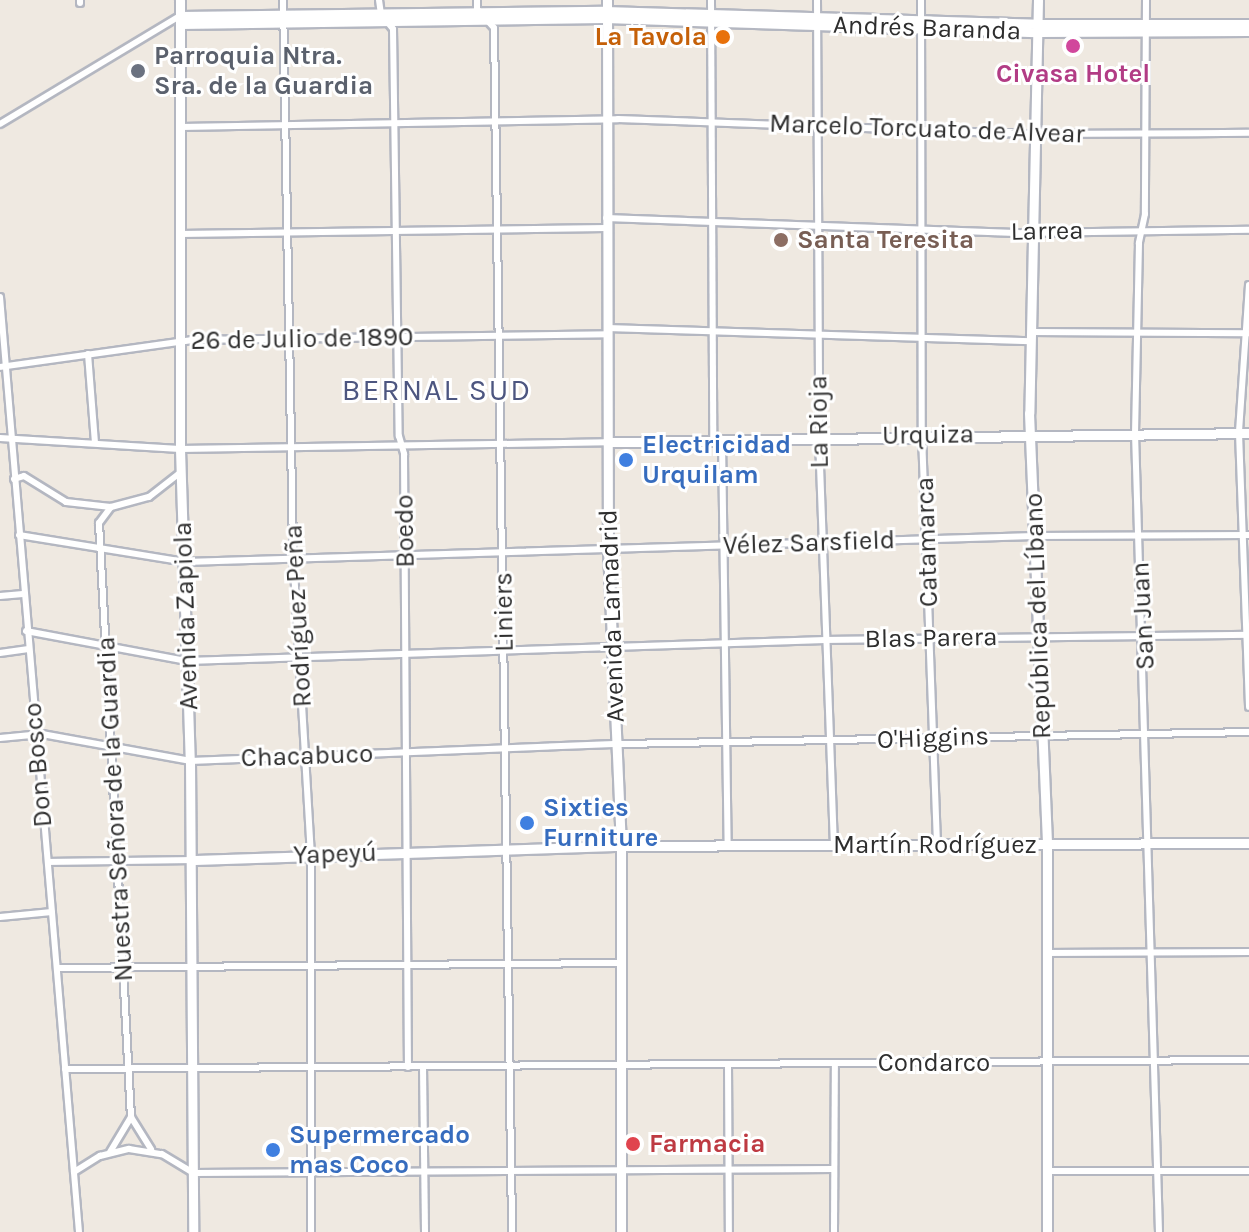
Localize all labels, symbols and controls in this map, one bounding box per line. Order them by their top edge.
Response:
street label: Andrés Baranda [832,9,1022,47]
place label: La Tavola [594,21,707,53]
marker: La Tavola [714,28,732,46]
marker: Civasa Hotel [1064,37,1082,55]
place label: Parroquia Ntra. Sra. de la Guardia [154,40,373,102]
place label: Civasa Hotel [996,58,1150,90]
marker: Parroquia Ntra. Sra. de la Guardia [129,62,147,80]
street label: Marcelo Torcuato de Alvear [769,108,1085,150]
street label: Larrea [1010,215,1084,247]
place label: Santa Teresita [797,224,974,256]
marker: Santa Teresita [772,231,790,249]
street label: 26 de Julio de 1890 [190,321,414,357]
district label: BERNAL SUD [342,372,532,408]
street label: La Rioja [803,375,835,469]
street label: Urquiza [882,419,974,451]
place label: Electricidad Urquilam [642,429,791,490]
marker: Electricidad Urquilam [617,451,635,469]
street label: Catamarca [909,476,945,608]
street label: República del Líbano [1018,492,1058,740]
street label: Boedo [389,494,421,568]
street label: Avenida Lamadrid [593,509,631,723]
street label: Avenida Zapiola [167,521,205,711]
street label: Rodríguez Peña [278,524,318,708]
street label: Vélez Sarsfield [722,524,896,562]
street label: San Juan [1125,561,1161,671]
street label: Liniers [488,572,520,652]
street label: Blas Parera [864,621,998,655]
street label: Nuestra Señora de la Guardia [90,636,140,982]
street label: Don Bosco [17,701,59,829]
street label: O'Higgins [877,720,989,756]
street label: Chacabuco [240,738,374,774]
place label: Sixties Furniture [543,792,658,854]
marker: Sixties Furniture [518,814,536,832]
street label: Martín Rodríguez [833,829,1037,861]
street label: Yapeyú [293,837,377,871]
street label: Condarco [878,1047,990,1079]
place label: Supermercado mas Coco [289,1119,470,1180]
place label: Farmacia [649,1128,765,1160]
marker: Farmacia [624,1135,642,1153]
marker: Supermercado mas Coco [264,1141,282,1159]

